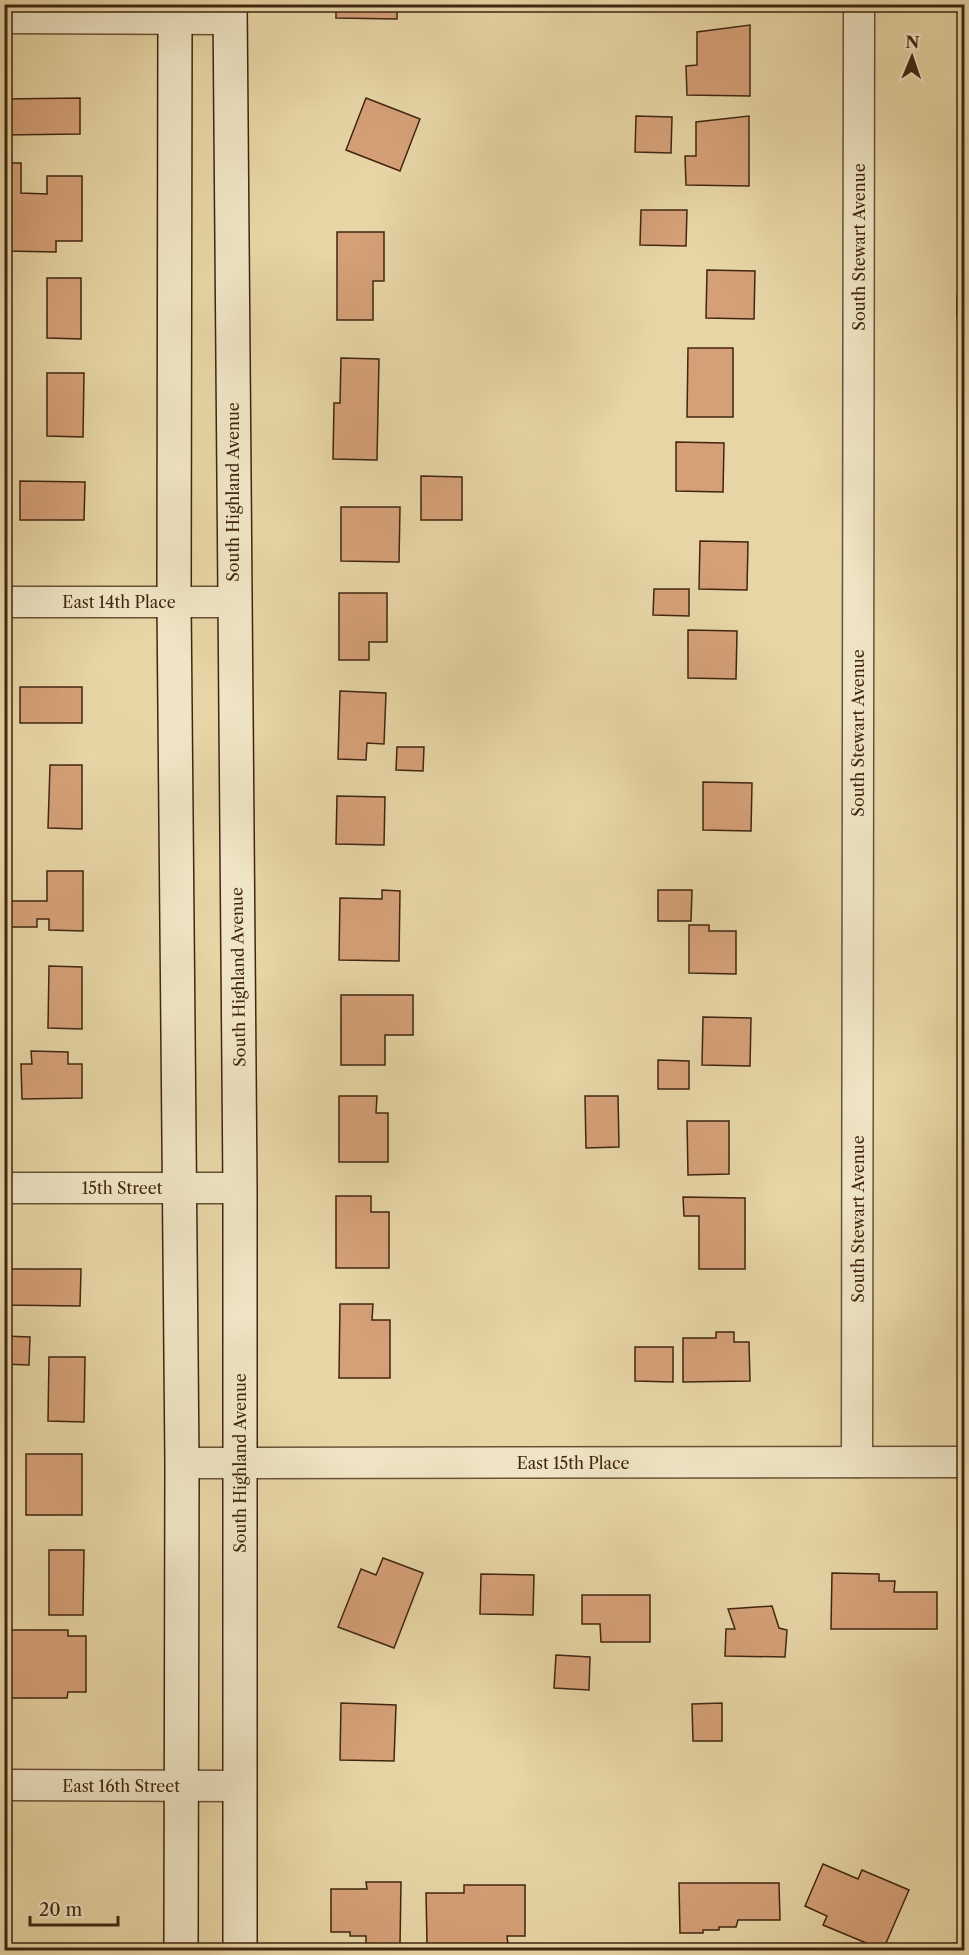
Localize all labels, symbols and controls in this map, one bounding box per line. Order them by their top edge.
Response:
north arrow [882,27,942,87]
text: N [905,32,920,52]
street label: South Stewart Avenue [849,163,869,331]
street label: South Highland Avenue [223,402,243,582]
street label: East 14th Place [62,592,176,612]
street label: South Stewart Avenue [848,649,868,817]
street label: South Highland Avenue [226,887,250,1067]
street label: South Stewart Avenue [848,1135,868,1303]
street label: 15th Street [82,1178,163,1198]
street label: South Highland Avenue [230,1373,250,1553]
street label: East 15th Place [517,1453,629,1473]
street label: East 16th Street [62,1776,180,1796]
scale bar [30,1889,118,1927]
text: 20 m [39,1899,83,1921]

